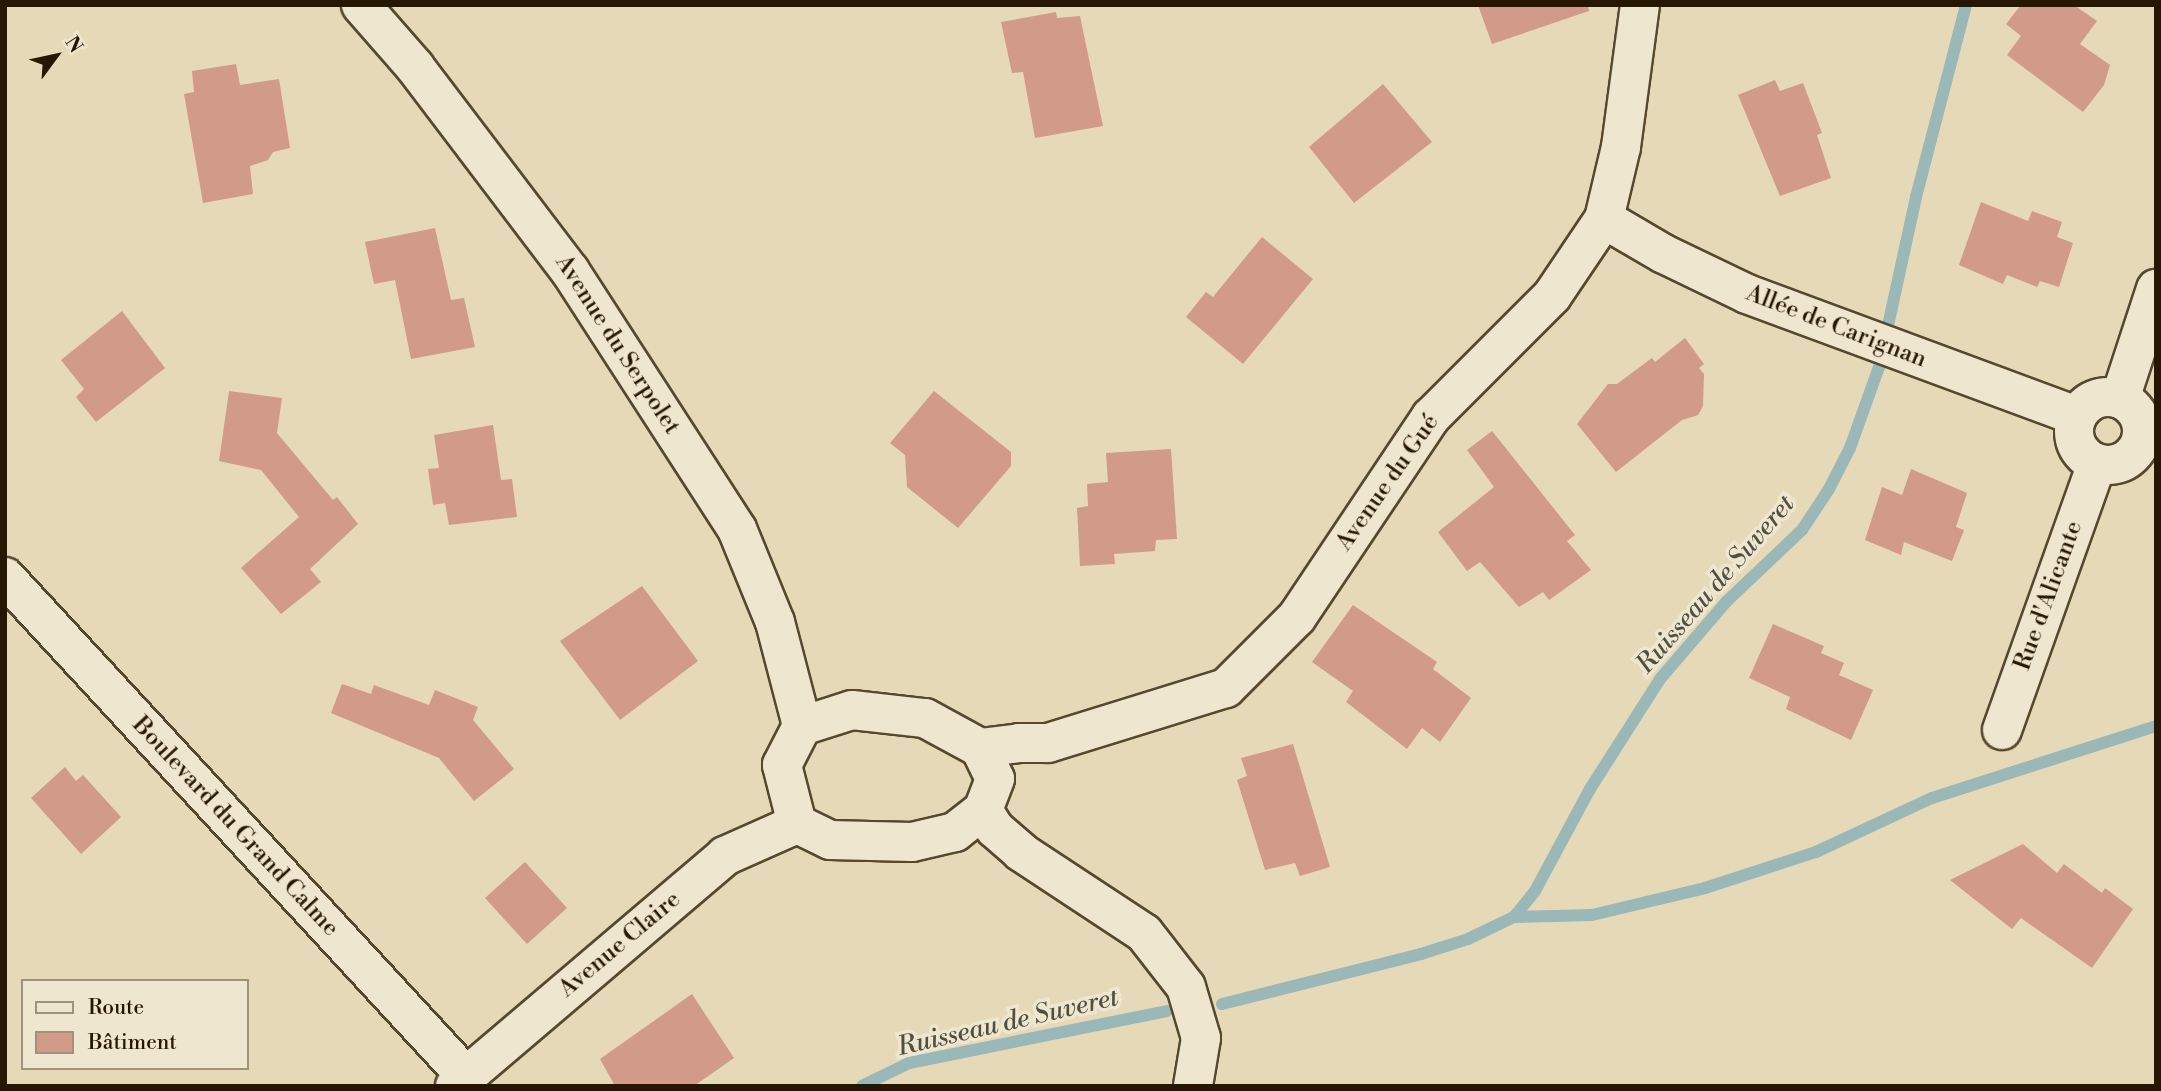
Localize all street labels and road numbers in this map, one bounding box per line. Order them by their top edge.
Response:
street label: Avenue du Serpolet [548,250,686,440]
street label: Allée de Carignan [1742,279,1930,375]
street label: Avenue du Gué [1330,409,1446,557]
street label: Rue d'Alicante [2009,517,2089,675]
street label: Boulevard du Grand Calme [126,711,344,943]
street label: Avenue Claire [553,886,687,1004]

